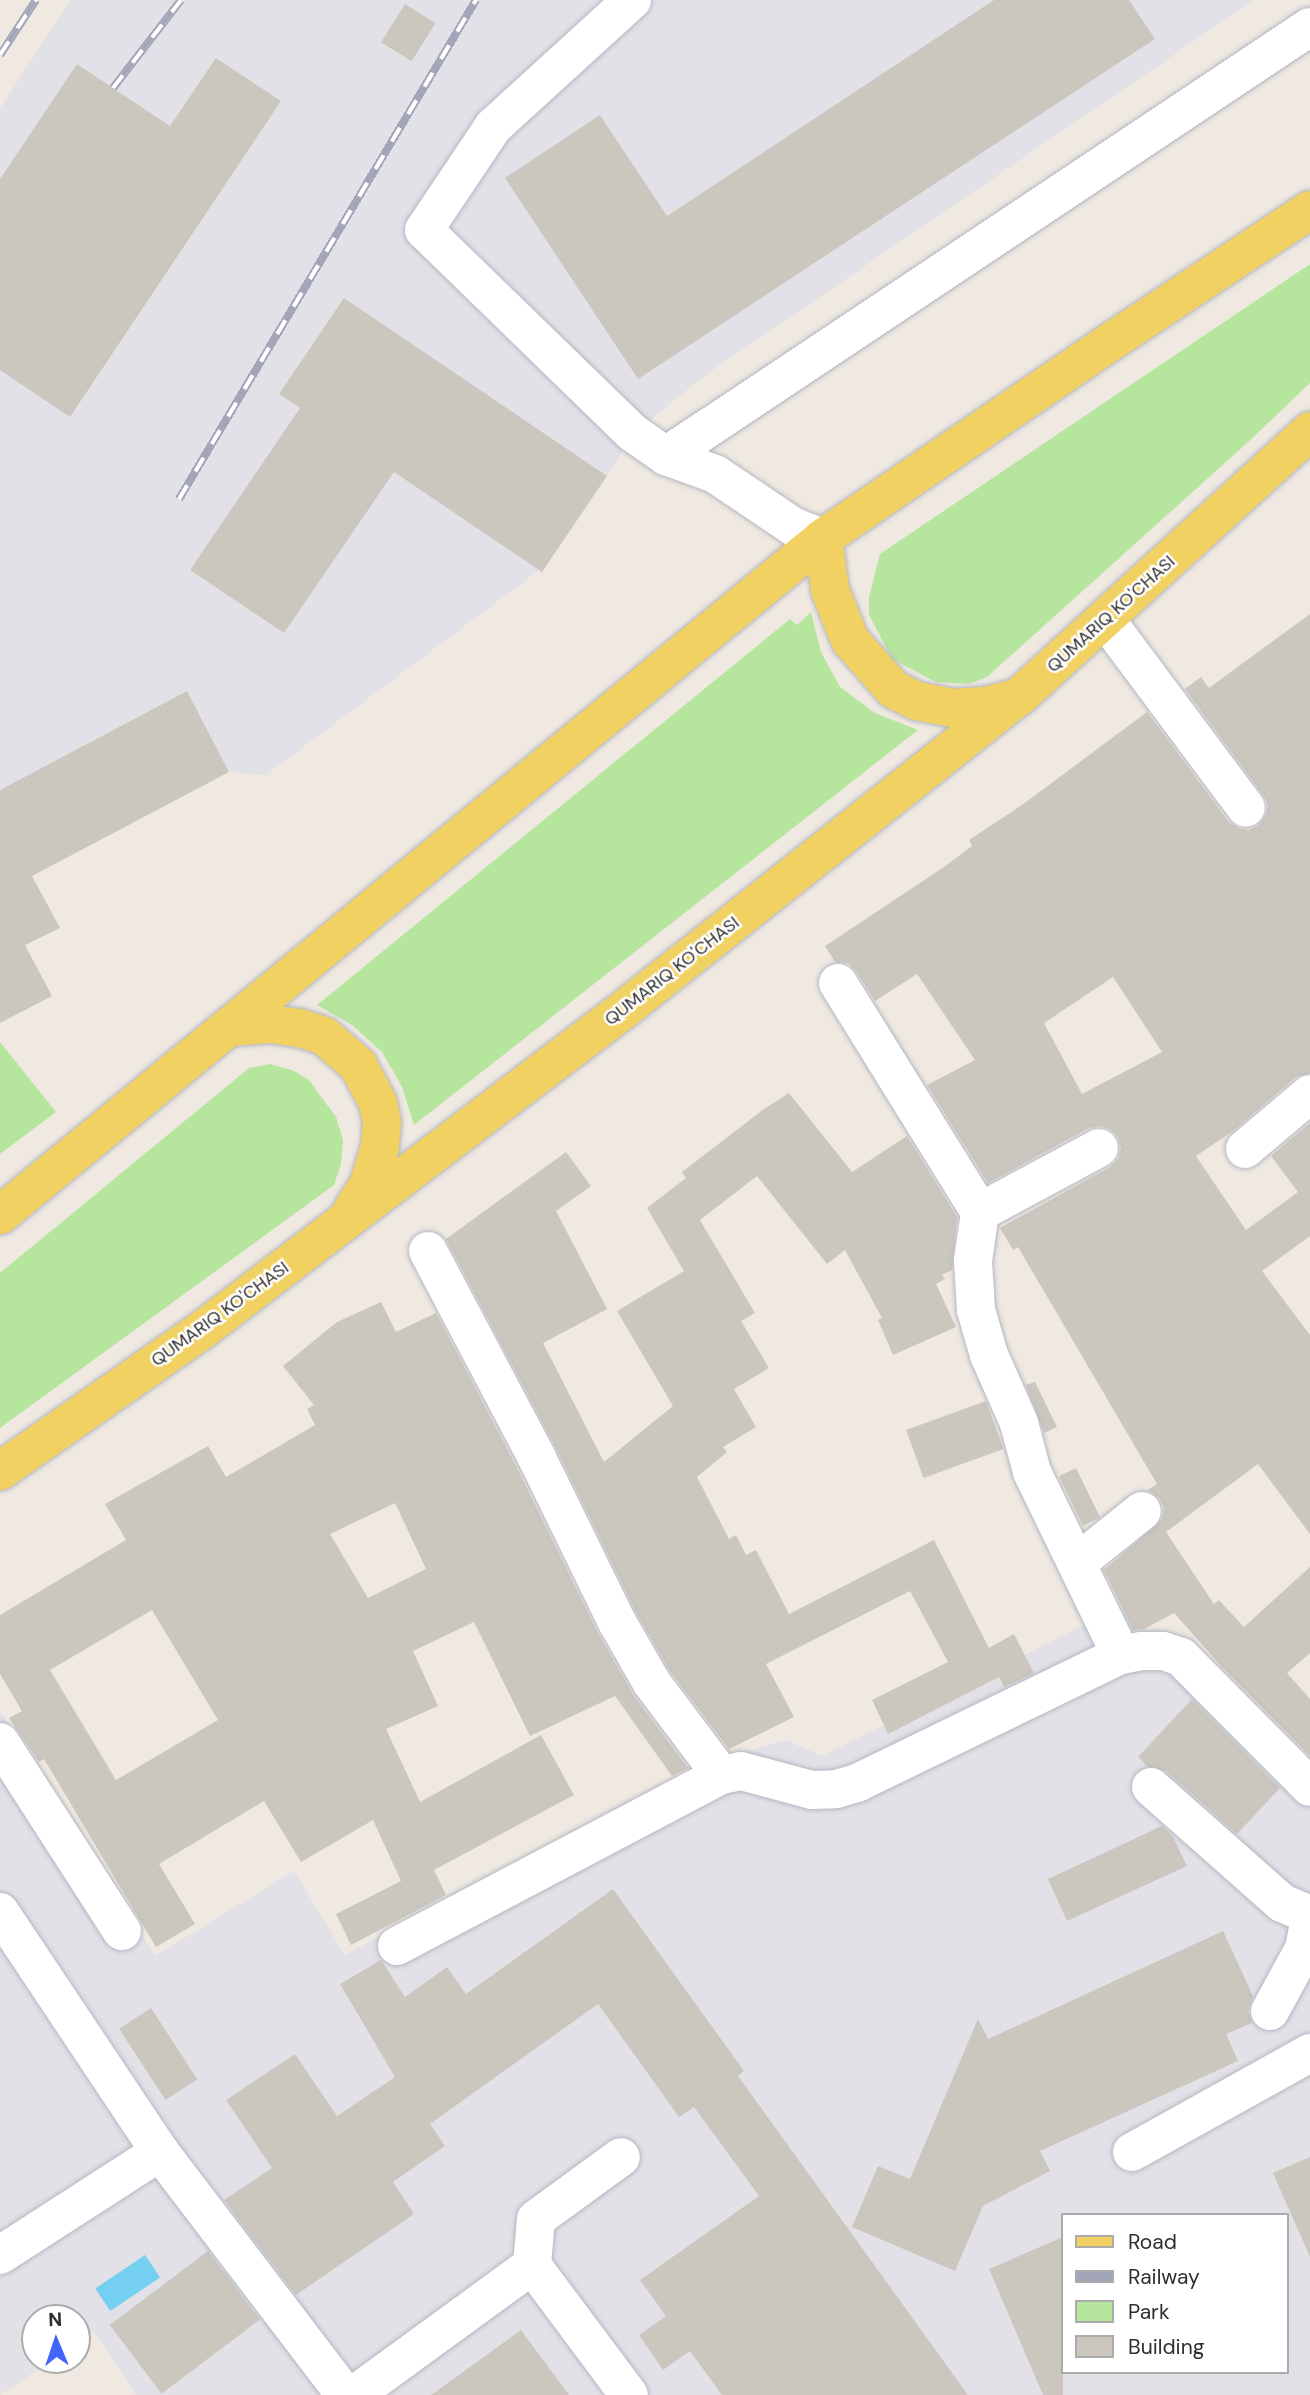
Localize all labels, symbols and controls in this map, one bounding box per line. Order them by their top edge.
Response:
street label: QUMARIQ KO'CHASI [1043,551,1179,677]
street label: QUMARIQ KO'CHASI [600,912,744,1030]
street label: QUMARIQ KO'CHASI [147,1257,293,1371]
legend [1062,2213,1289,2374]
text: Road [1128,2228,1177,2256]
text: Railway [1128,2263,1200,2291]
text: Park [1128,2298,1169,2326]
north arrow [21,2304,91,2374]
text: N [48,2307,63,2332]
text: Building [1128,2333,1204,2361]

